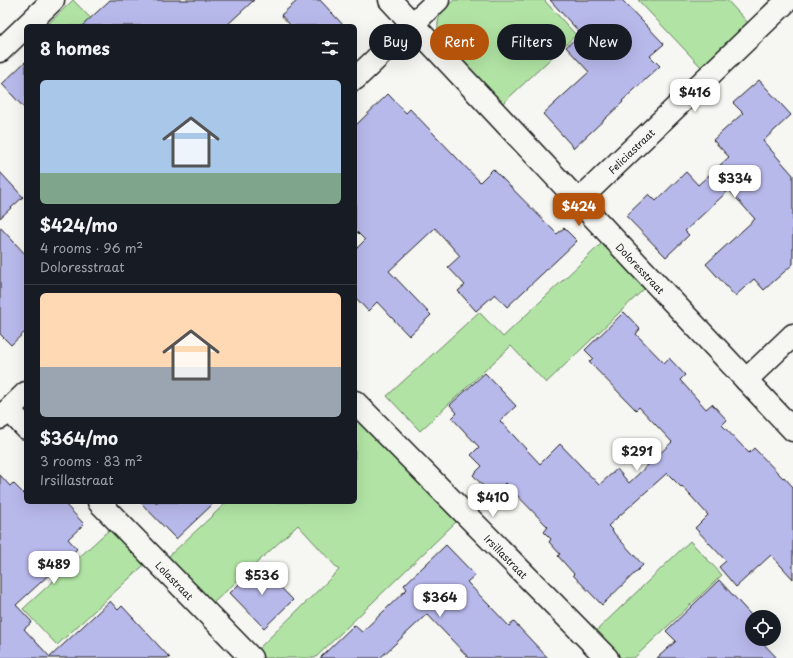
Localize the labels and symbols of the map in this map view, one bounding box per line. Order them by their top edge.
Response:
pin: $416 [671,79,719,113]
street label: Feliciastraat [604,125,657,176]
pin: $334 [711,165,759,199]
pin: $424 [555,193,603,227]
street label: Doloresstraat [613,239,669,297]
pin: $291 [613,438,661,472]
pin: $410 [469,484,517,518]
street label: Irsillastraat [481,530,532,581]
pin: $489 [30,551,78,585]
street label: Lolastraat [153,557,198,603]
pin: $536 [238,562,286,596]
pin: $364 [416,584,464,618]

